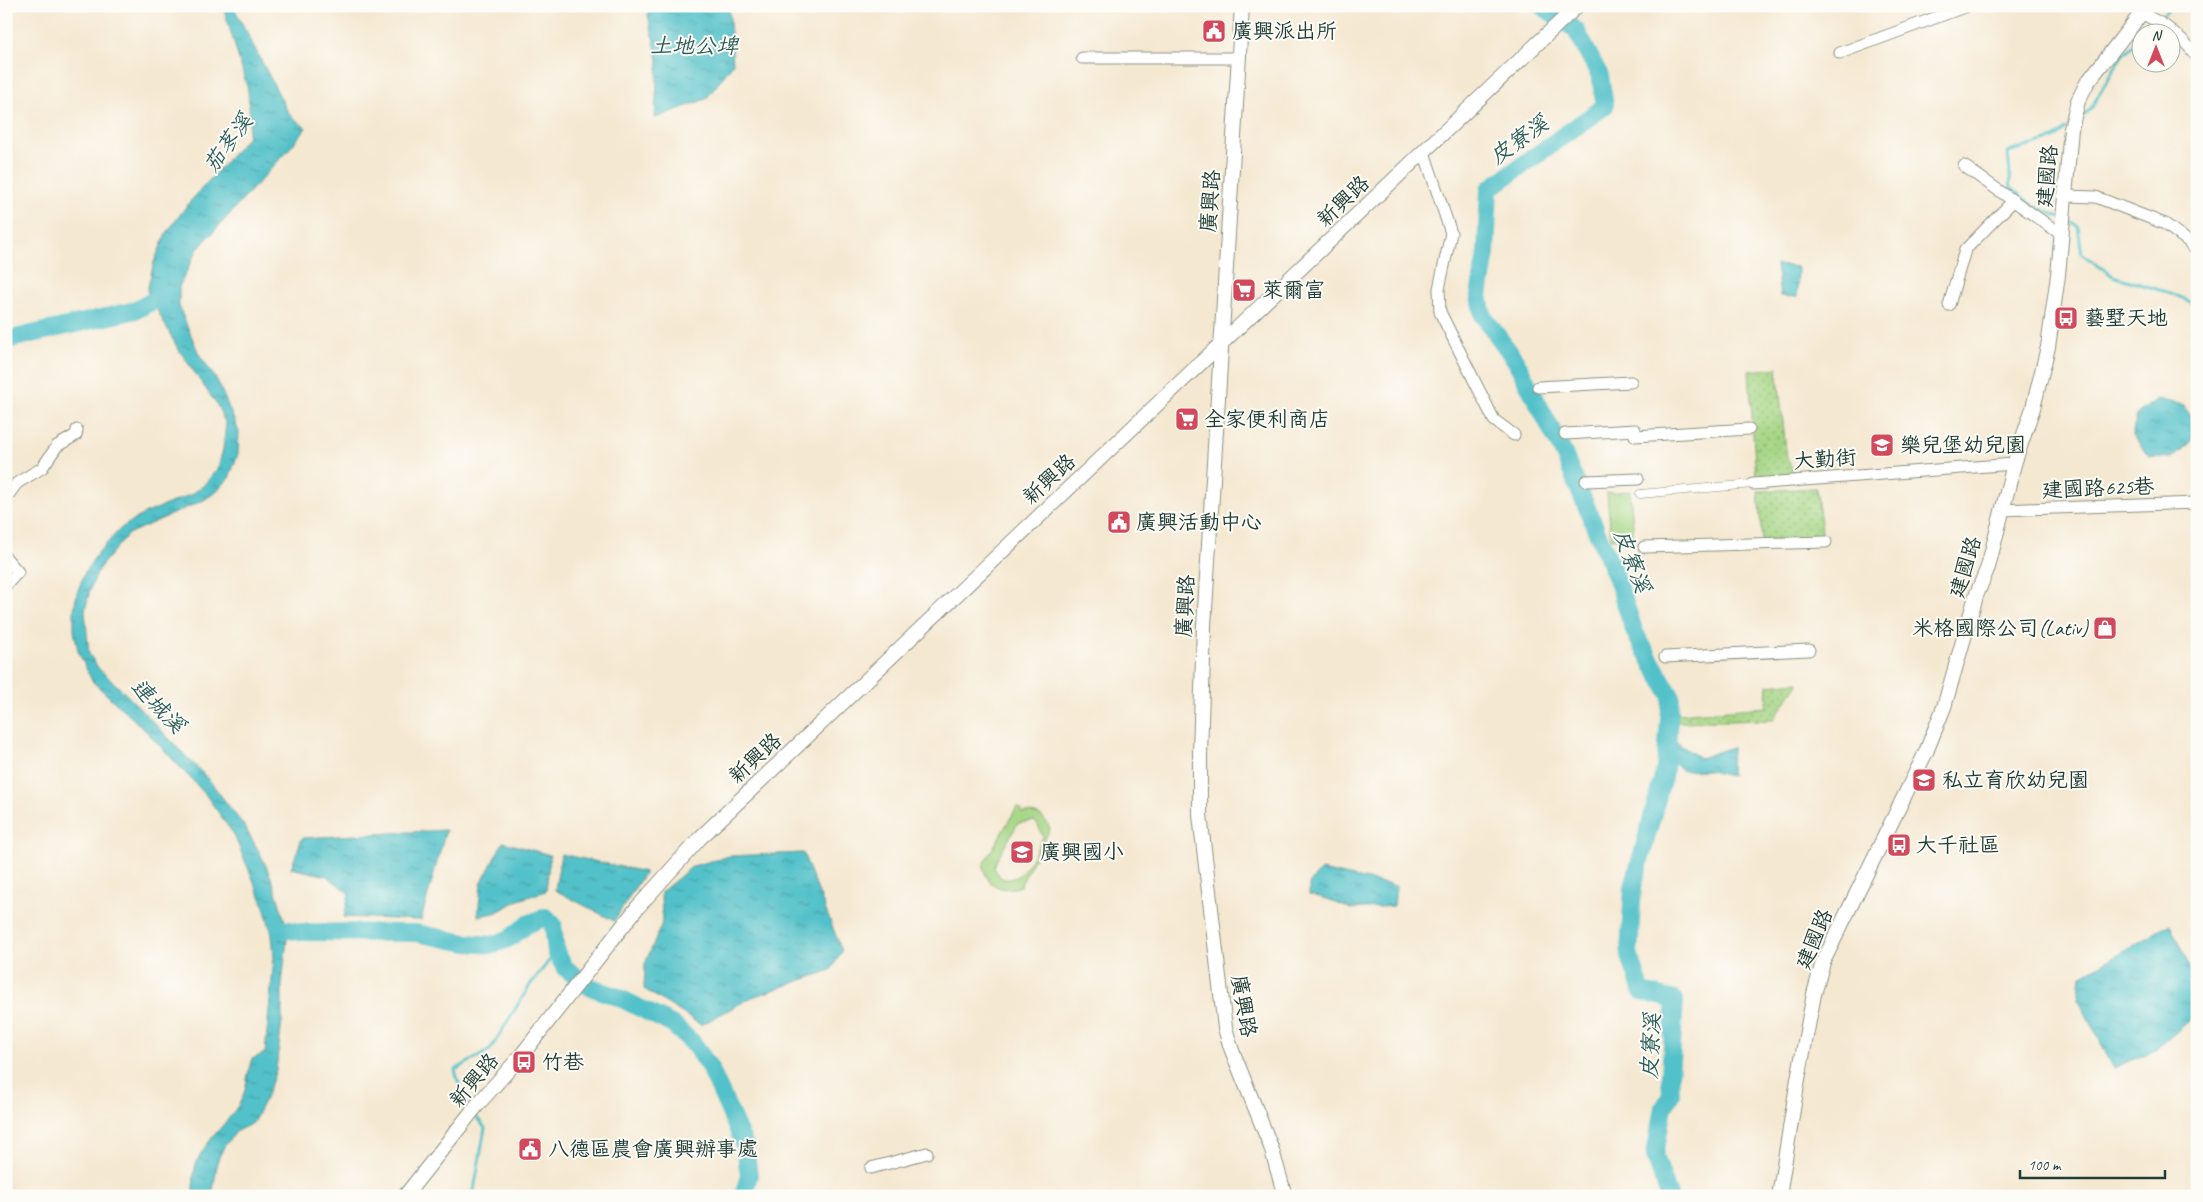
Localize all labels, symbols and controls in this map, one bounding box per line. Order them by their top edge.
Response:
public building icon: 廣興派出所 [1201,18,1227,44]
place label: 廣興派出所 [1232,18,1337,44]
north arrow [2130,22,2180,72]
text: N [2152,27,2163,44]
water label: 土地公埤 [650,32,740,60]
water label: 茄苳溪 [197,107,259,178]
water label: 皮寮溪 [1484,109,1555,171]
street label: 建國路 [2031,143,2063,209]
street label: 廣興路 [1195,169,1225,233]
street label: 新興路 [1311,170,1375,232]
supermarket icon: 萊爾富 [1231,277,1257,303]
place label: 萊爾富 [1262,277,1325,303]
bus stop icon: 藝墅天地 [2053,305,2079,331]
place label: 藝墅天地 [2084,305,2168,331]
supermarket icon: 全家便利商店 [1174,406,1200,432]
place label: 全家便利商店 [1204,406,1330,432]
school or university icon: 樂兒堡幼兒園 [1869,432,1895,458]
place label: 樂兒堡幼兒園 [1900,432,2026,458]
street label: 大勤街 [1793,444,1857,474]
street label: 新興路 [1017,448,1081,510]
street label: 建國路625巷 [2041,473,2155,503]
public building icon: 廣興活動中心 [1106,509,1132,535]
place label: 廣興活動中心 [1136,509,1262,535]
water label: 皮寮溪 [1607,525,1657,598]
street label: 建國路 [1943,533,1987,601]
street label: 廣興路 [1170,574,1200,638]
place label: 米格國際公司(Lativ) [1912,615,2089,641]
shop icon: 米格國際公司(Lativ) [2092,615,2118,641]
water label: 連城溪 [125,673,192,740]
street label: 新興路 [723,727,787,789]
school or university icon: 私立育欣幼兒園 [1911,767,1937,793]
place label: 私立育欣幼兒園 [1942,767,2089,793]
bus stop icon: 大千社區 [1886,832,1912,858]
place label: 大千社區 [1916,832,2000,858]
school or university icon: 廣興國小 [1009,839,1035,865]
place label: 廣興國小 [1040,839,1124,865]
street label: 建國路 [1790,905,1838,973]
street label: 廣興路 [1226,973,1262,1039]
water label: 皮寮溪 [1635,1011,1667,1080]
street label: 新興路 [444,1048,504,1112]
bus stop icon: 竹巷 [511,1049,537,1075]
place label: 竹巷 [542,1049,584,1075]
public building icon: 八德區農會廣興辦事處 [517,1136,543,1162]
place label: 八德區農會廣興辦事處 [548,1136,758,1162]
scale bar [2020,1147,2166,1179]
text: 100 m [2028,1156,2062,1175]

